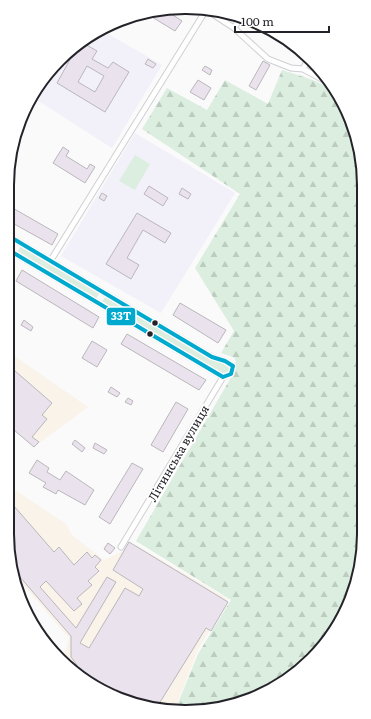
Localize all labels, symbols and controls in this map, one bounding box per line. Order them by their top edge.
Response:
scale bar [235,8,329,34]
text: 100 m [241,12,274,30]
line badge: 33T [106,307,136,326]
text: 33T [111,307,131,323]
unlabelled marker [150,318,160,328]
unlabelled marker [145,329,155,339]
street label: Літинська вулиця [143,401,213,505]

